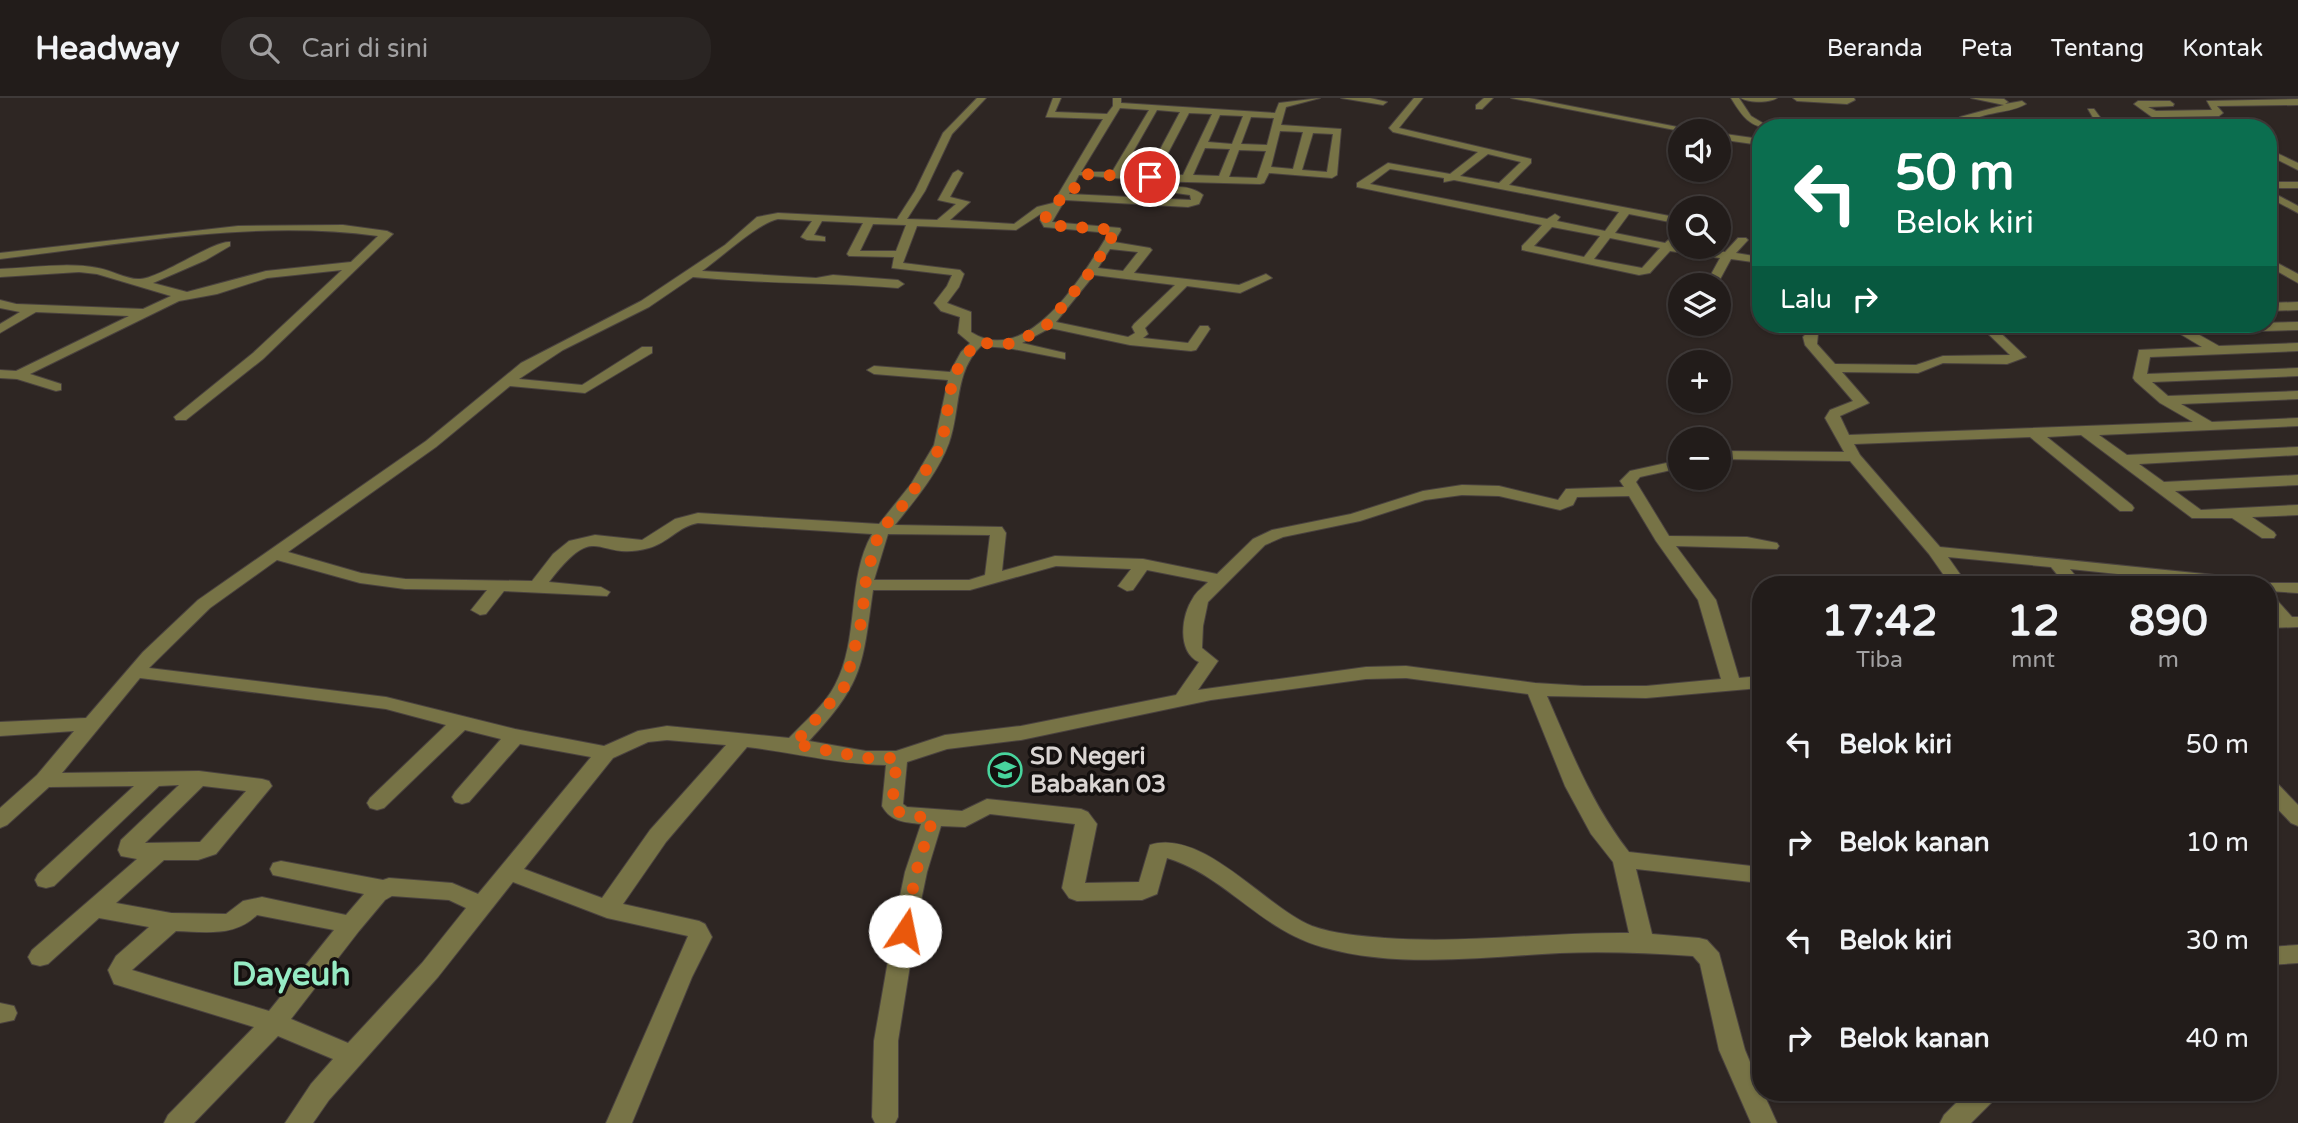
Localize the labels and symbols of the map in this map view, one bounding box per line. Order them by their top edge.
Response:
pin [1120,147,1180,207]
place label: SD Negeri Babakan 03 [1030,742,1166,799]
school or university icon: SD Negeri Babakan 03 [986,751,1024,789]
position arrow [868,894,942,968]
district label: Dayeuh [231,955,351,994]

